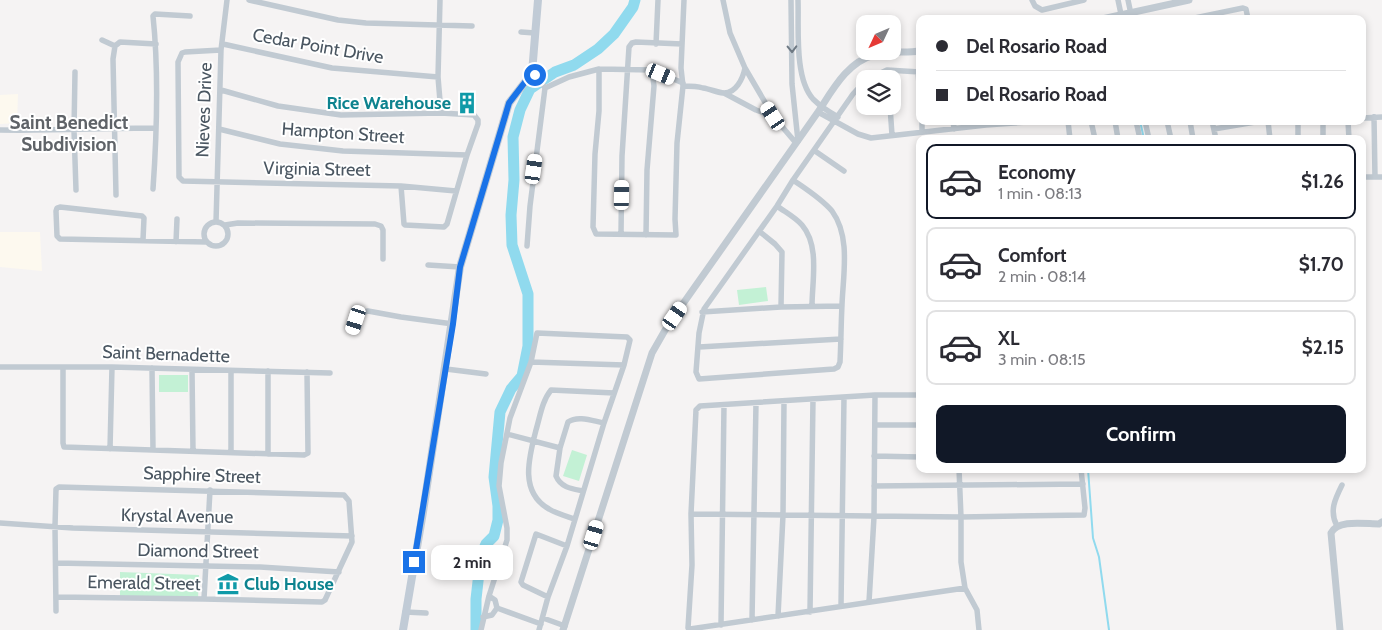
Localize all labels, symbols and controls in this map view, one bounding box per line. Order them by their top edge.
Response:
north arrow [856,15,901,60]
map controls [856,15,901,115]
street label: Cedar Point Drive [251,24,385,68]
text: Del Rosario Road [966,35,1107,58]
one-way arrow [786,45,797,53]
car [644,61,677,87]
street label: Nieves Drive [191,62,217,158]
route start [524,64,546,86]
button: layers [856,70,901,115]
text: Del Rosario Road [966,83,1107,106]
building icon: Rice Warehouse [454,90,480,116]
place label: Rice Warehouse [326,92,451,114]
car [758,99,787,133]
district label: Saint Benedict Subdivision [10,111,129,156]
street label: Hampton Street [281,118,405,148]
car [524,153,543,185]
street label: Virginia Street [263,157,371,181]
icon: car [938,159,983,204]
text: Economy [998,161,1076,184]
text: $1.26 [1301,170,1344,193]
car [614,180,629,210]
text: 1 min · 08:13 [998,184,1082,203]
icon: car [938,242,983,287]
text: Comfort [998,244,1067,267]
text: $1.70 [1299,253,1344,276]
text: 2 min · 08:14 [998,267,1086,286]
car [660,299,689,333]
car [344,303,367,337]
icon: car [938,325,983,370]
text: XL [998,327,1019,350]
text: $2.15 [1302,336,1344,359]
street label: Saint Bernadette [102,341,230,367]
text: 3 min · 08:15 [998,350,1086,369]
button: Confirm [936,405,1346,463]
street label: Sapphire Street [143,462,261,488]
street label: Krystal Avenue [121,504,233,528]
car [582,518,605,552]
street label: Diamond Street [137,539,259,563]
callout: 2 min [432,544,514,580]
route end [403,551,425,573]
text: 2 min [453,553,491,572]
street label: Emerald Street [87,571,201,595]
museum icon: Club House [215,571,241,597]
place label: Club House [244,573,334,595]

